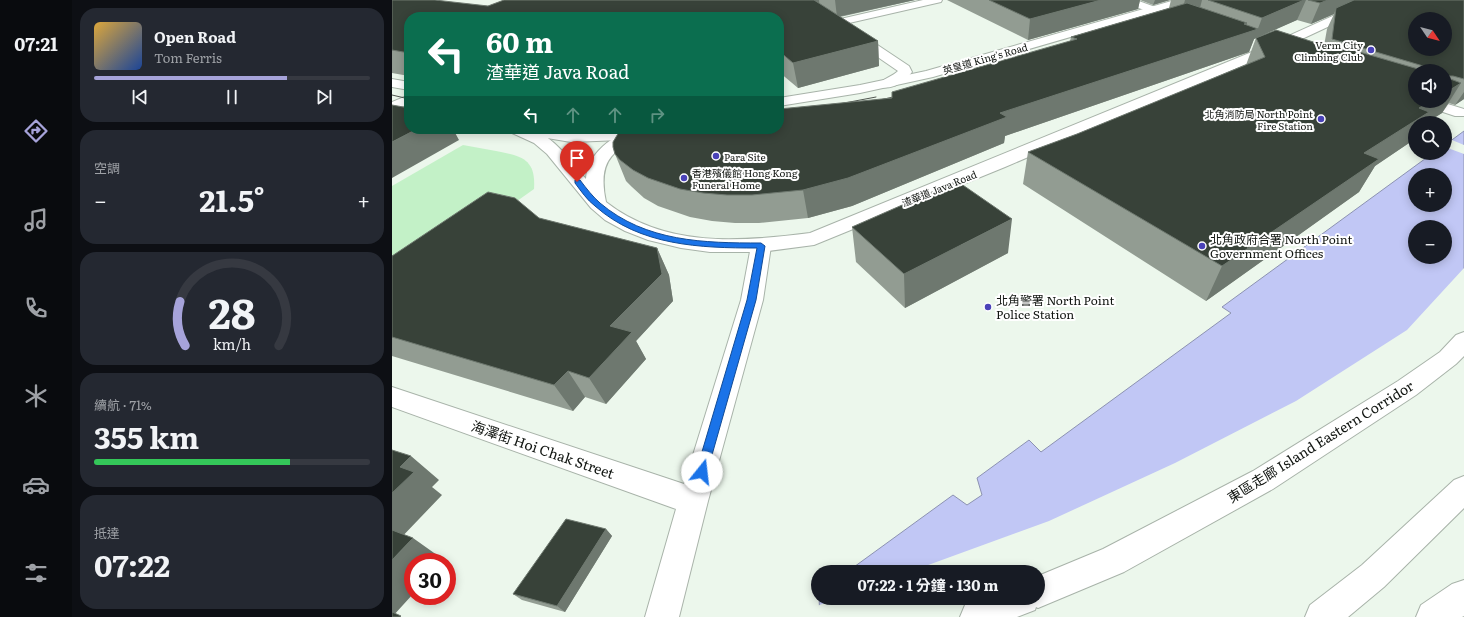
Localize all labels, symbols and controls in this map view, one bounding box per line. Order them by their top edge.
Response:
north arrow [1408,12,1452,56]
map controls [1408,12,1452,264]
text: 60 m [486,20,553,62]
text: Open Road [154,25,236,48]
icon: left [420,28,472,80]
text: 07:21 [14,30,58,57]
place label: Verm City Climbing Club [1294,37,1363,64]
street label: 英皇道 King's Road [941,39,1029,77]
marker: Verm City Climbing Club [1366,45,1376,55]
text: Tom Ferris [154,48,222,67]
text: 渣華道 Java Road [486,58,629,85]
button: sound [1408,64,1452,108]
icon: previous [129,86,151,108]
icon: pause [221,86,243,108]
icon: next [313,86,335,108]
icon: left [520,104,542,126]
icon: ahead [562,104,584,126]
icon: ahead [604,104,626,126]
icon: right [646,104,668,126]
place label: 北角消防局 North Point Fire Station [1204,106,1313,133]
marker: 北角消防局 North Point Fire Station [1316,114,1326,124]
button: search [1408,116,1452,160]
icon: directions [22,117,50,145]
pin [560,141,594,182]
icon: arrive [566,147,588,169]
place label: Para Site [724,149,766,164]
marker: Para Site [711,151,721,161]
text: 空調 [94,158,120,177]
place label: 香港殯儀館 Hong Kong Funeral Home [692,165,798,192]
street label: 渣華道 Java Road [899,166,979,210]
button: + [1408,168,1452,212]
marker: 香港殯儀館 Hong Kong Funeral Home [679,173,689,183]
text: 21.5° [199,177,265,221]
text: − [94,183,107,216]
text: + [357,183,370,216]
icon: music [22,206,50,234]
button: − [1408,220,1452,264]
place label: 北角政府合署 North Point Government Offices [1210,230,1352,262]
marker: 北角政府合署 North Point Government Offices [1197,241,1207,251]
text: 28 [209,280,255,342]
place label: 北角警署 North Point Police Station [996,291,1114,323]
icon: phone [22,294,50,322]
marker: 北角警署 North Point Police Station [983,302,993,312]
text: km/h [213,333,252,354]
street label: 東區走廊 Island Eastern Corridor [1223,375,1417,507]
icon: climate [22,382,50,410]
text: 續航 · 71% [94,395,152,414]
text: 355 km [94,414,199,458]
street label: 海澤街 Hoi Chak Street [469,415,617,483]
position arrow [681,451,723,493]
icon: car [22,471,50,499]
text: 抵達 [94,523,120,542]
text: 07:22 [94,542,170,586]
speed limit sign: 30 [404,553,456,605]
icon: filters [22,559,50,587]
text: 07:22 · 1 分鐘 · 130 m [858,573,998,596]

